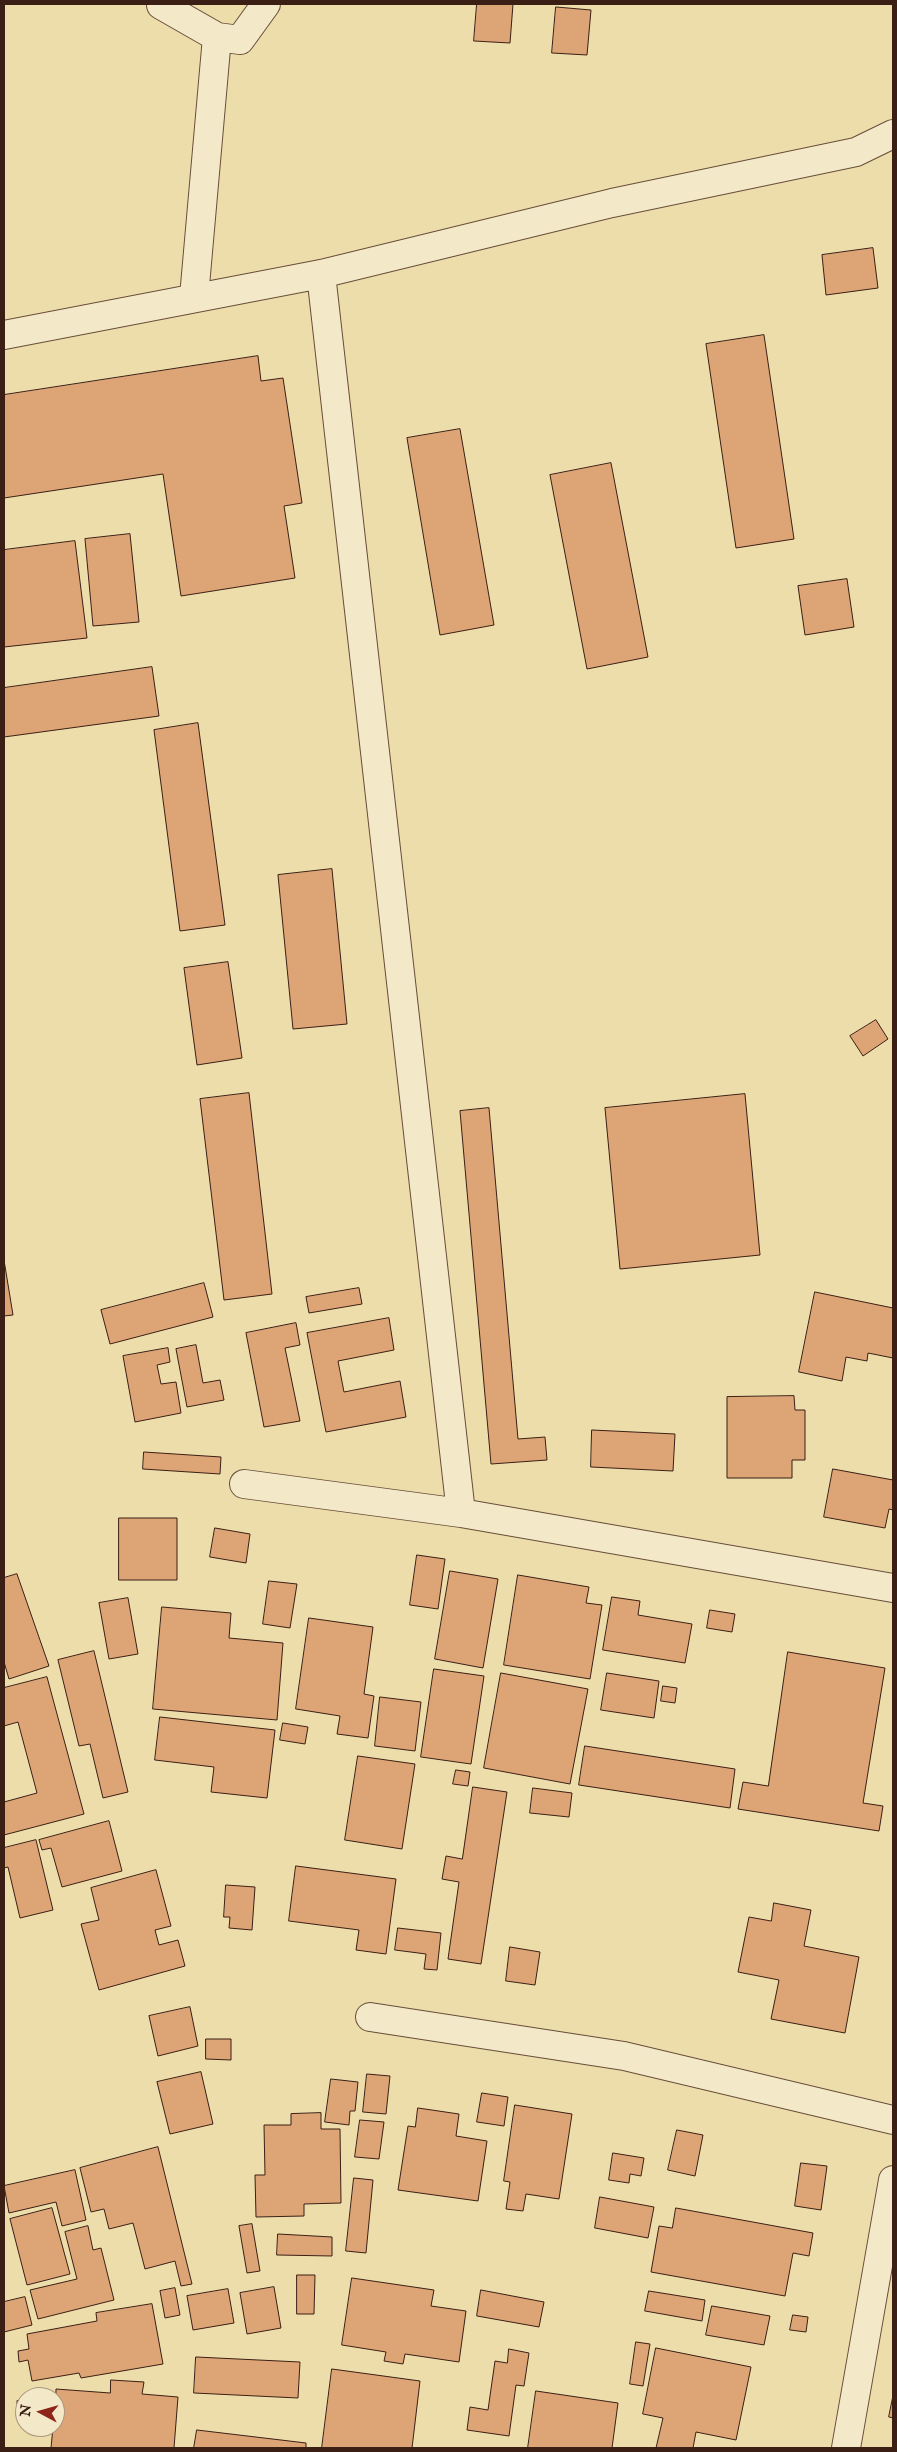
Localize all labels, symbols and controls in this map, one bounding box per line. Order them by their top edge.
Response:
north arrow [15,2387,65,2437]
text: N [16,2404,36,2418]

